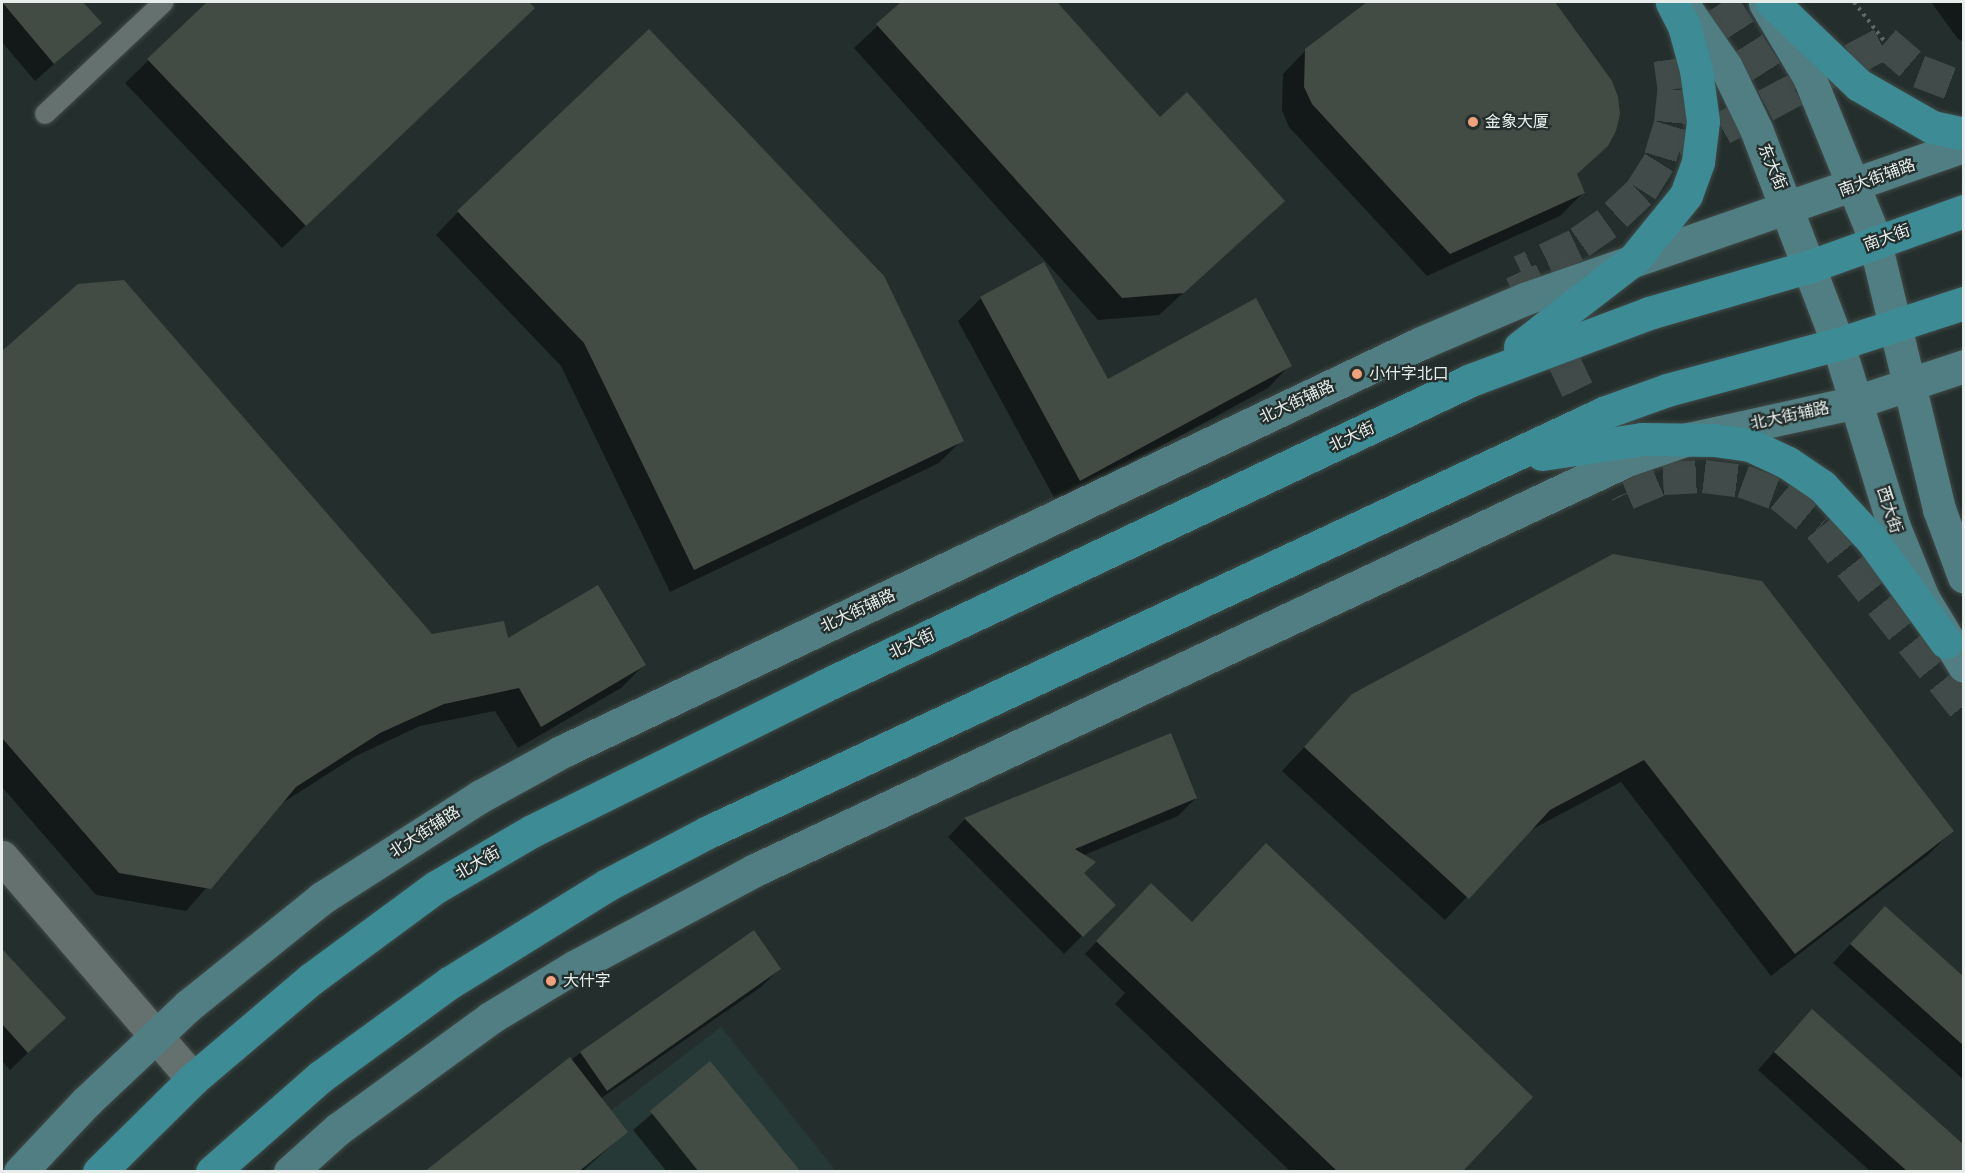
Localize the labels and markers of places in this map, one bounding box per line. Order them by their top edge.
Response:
place label: 金象大厦 [1485,112,1549,132]
marker: 金象大厦 [1466,115,1480,129]
place label: 小什字北口 [1369,364,1449,384]
marker: 小什字北口 [1350,367,1364,381]
place label: 大什字 [563,971,611,991]
marker: 大什字 [544,974,558,988]

